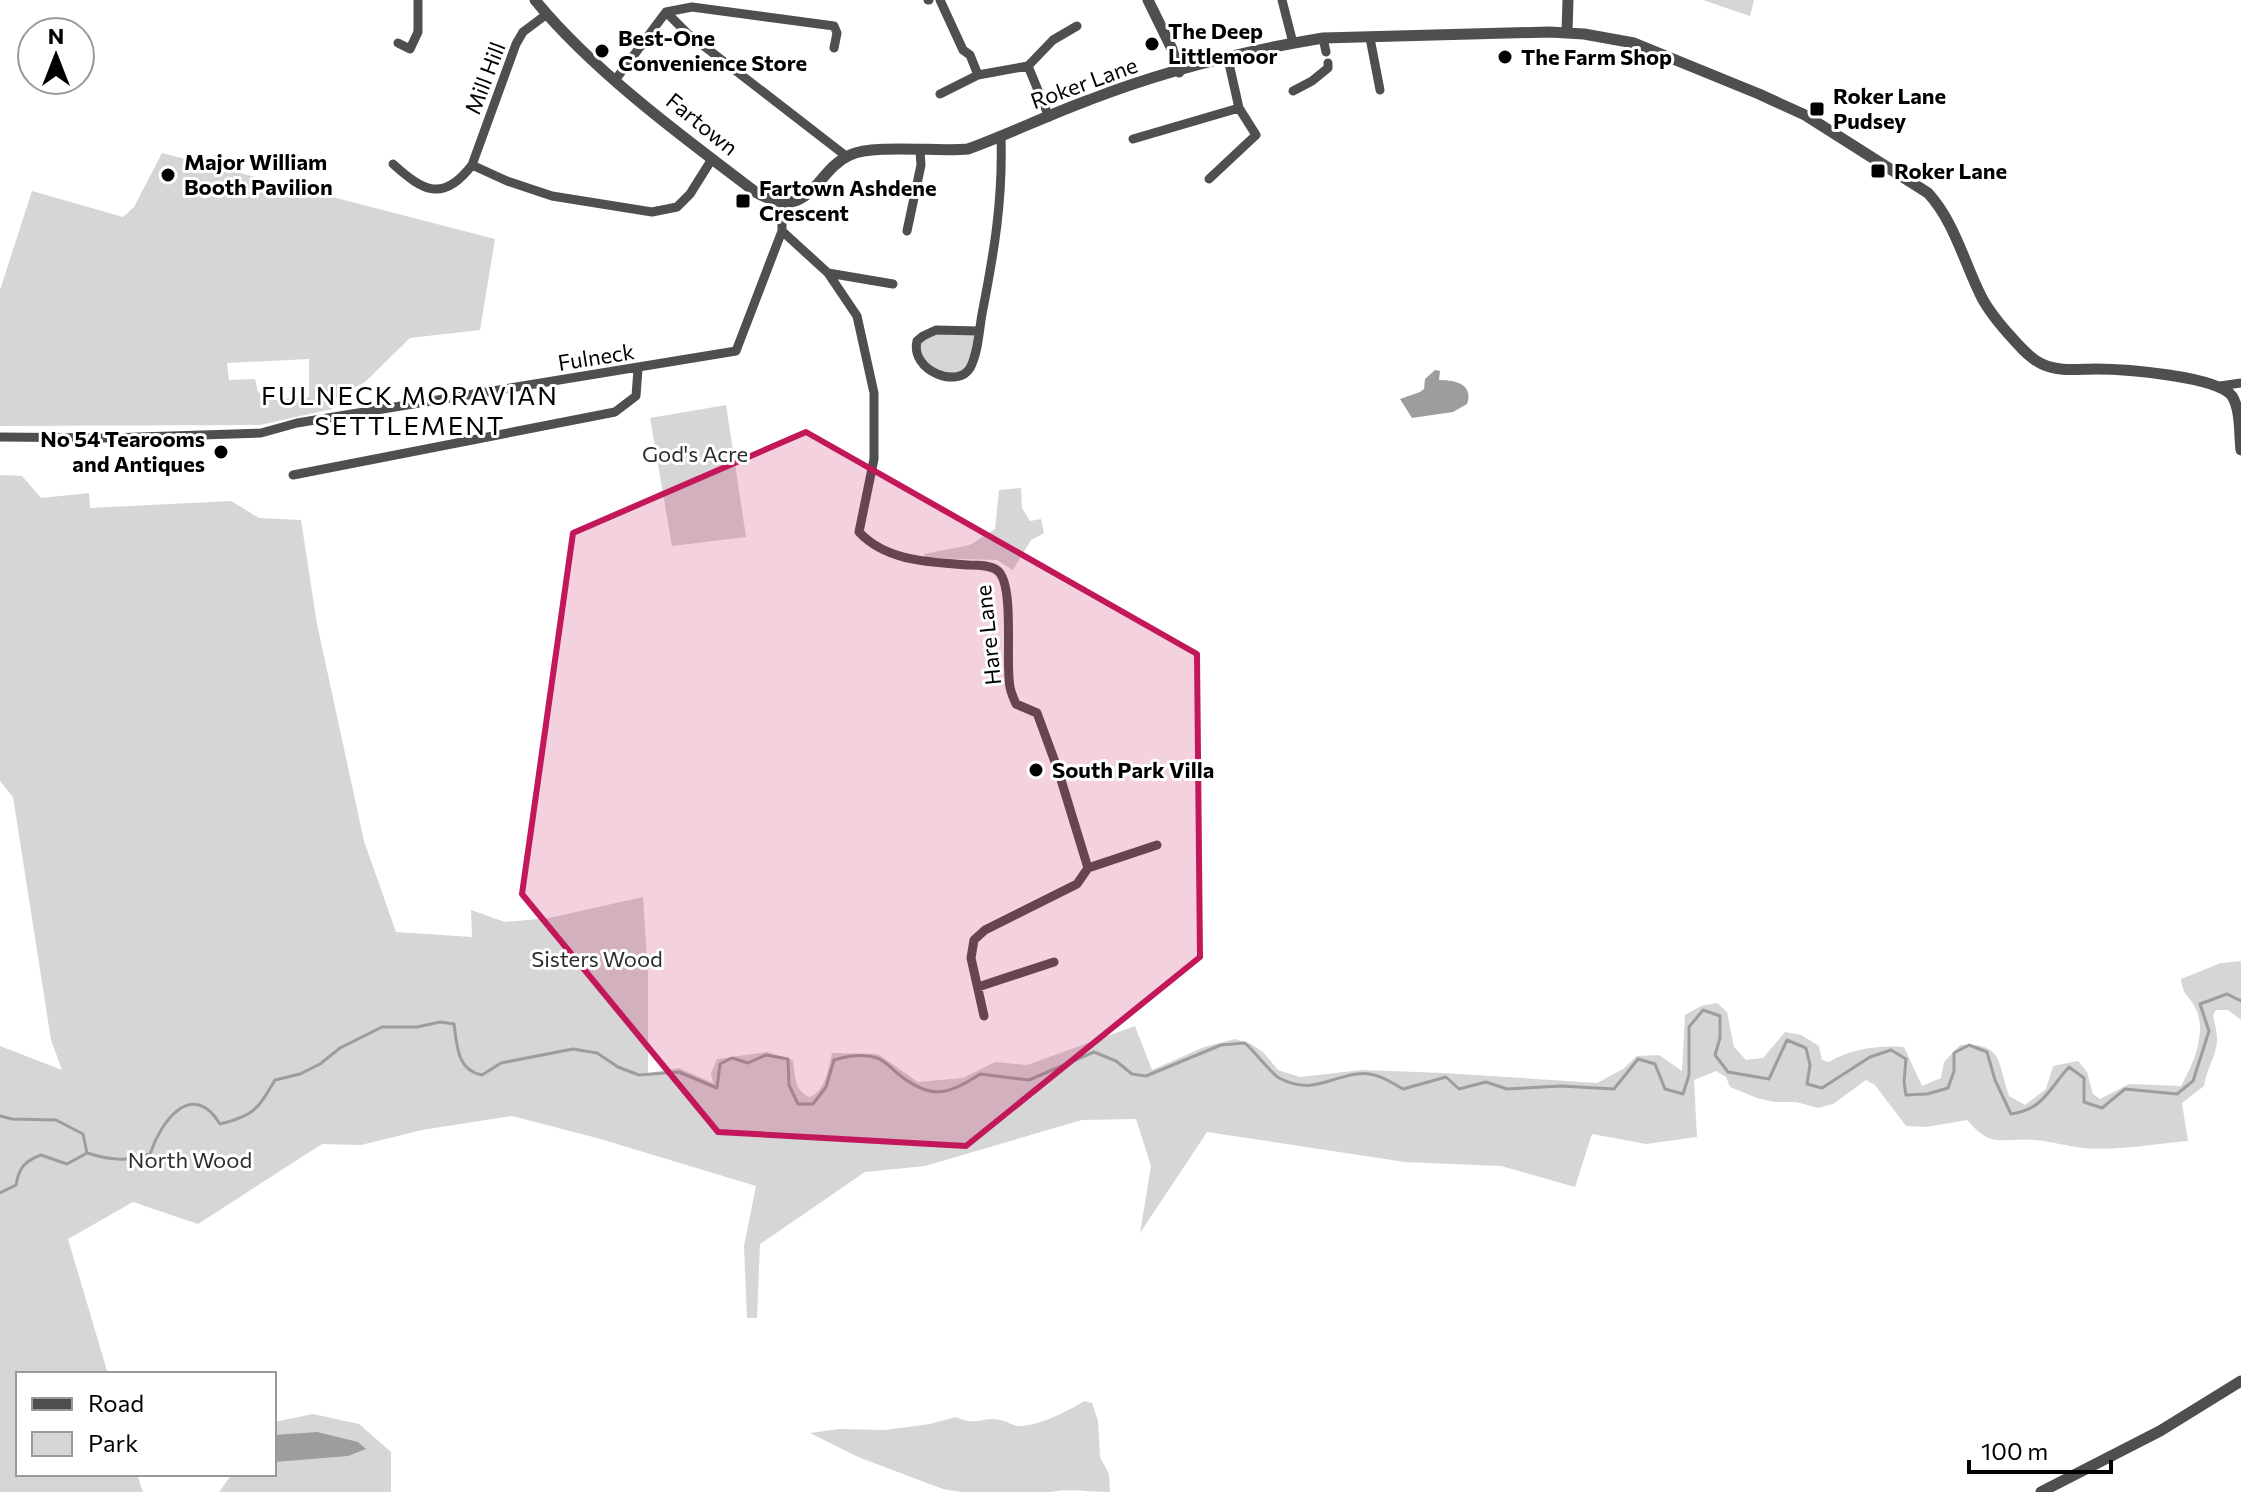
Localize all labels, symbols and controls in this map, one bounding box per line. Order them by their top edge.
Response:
north arrow [16,16,96,96]
place label: The Deep Littlemoor [1168,17,1278,69]
text: N [48,22,64,49]
place label: Best-One Convenience Store [618,24,807,76]
marker: The Deep Littlemoor [1143,35,1161,53]
street label: Mill Hill [458,38,511,118]
marker: Best-One Convenience Store [593,42,611,60]
place label: The Farm Shop [1521,43,1672,70]
marker: The Farm Shop [1496,48,1514,66]
street label: Roker Lane [1027,51,1141,114]
place label: Roker Lane Pudsey [1833,82,1946,134]
street label: Fartown [661,87,744,161]
marker: Roker Lane Pudsey [1808,100,1826,118]
place label: Major William Booth Pavilion [184,148,333,200]
place label: Roker Lane [1894,157,2007,184]
marker: Roker Lane [1869,162,1887,180]
marker: Major William Booth Pavilion [159,166,177,184]
place label: Fartown Ashdene Crescent [759,174,937,226]
marker: Fartown Ashdene Crescent [734,192,752,210]
street label: Fulneck [556,337,636,376]
district label: FULNECK MORAVIAN SETTLEMENT [261,379,559,440]
place label: No 54 Tearooms and Antiques [40,425,205,477]
park label: God's Acre [642,440,748,467]
marker: No 54 Tearooms and Antiques [212,443,230,461]
street label: Hare Lane [969,584,1006,686]
place label: South Park Villa [1052,756,1214,783]
marker: South Park Villa [1027,761,1045,779]
park label: Sisters Wood [531,945,663,972]
park label: North Wood [128,1146,252,1173]
legend [16,1372,276,1476]
text: Road [88,1388,144,1417]
scale bar [1969,1424,2111,1474]
text: Park [88,1428,138,1457]
text: 100 m [1981,1436,2048,1465]

